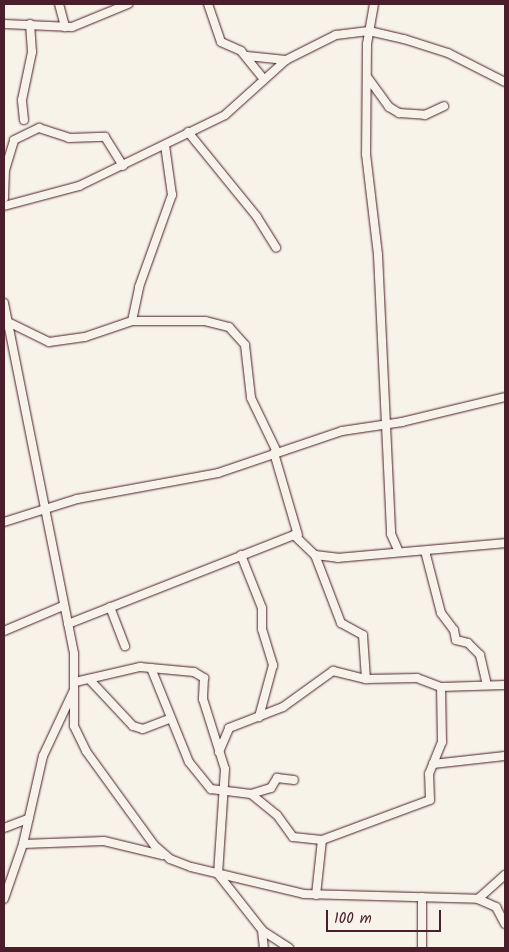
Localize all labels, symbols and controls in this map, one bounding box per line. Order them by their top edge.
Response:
scale bar [329,900,444,932]
text: 100 m [334,907,372,931]

